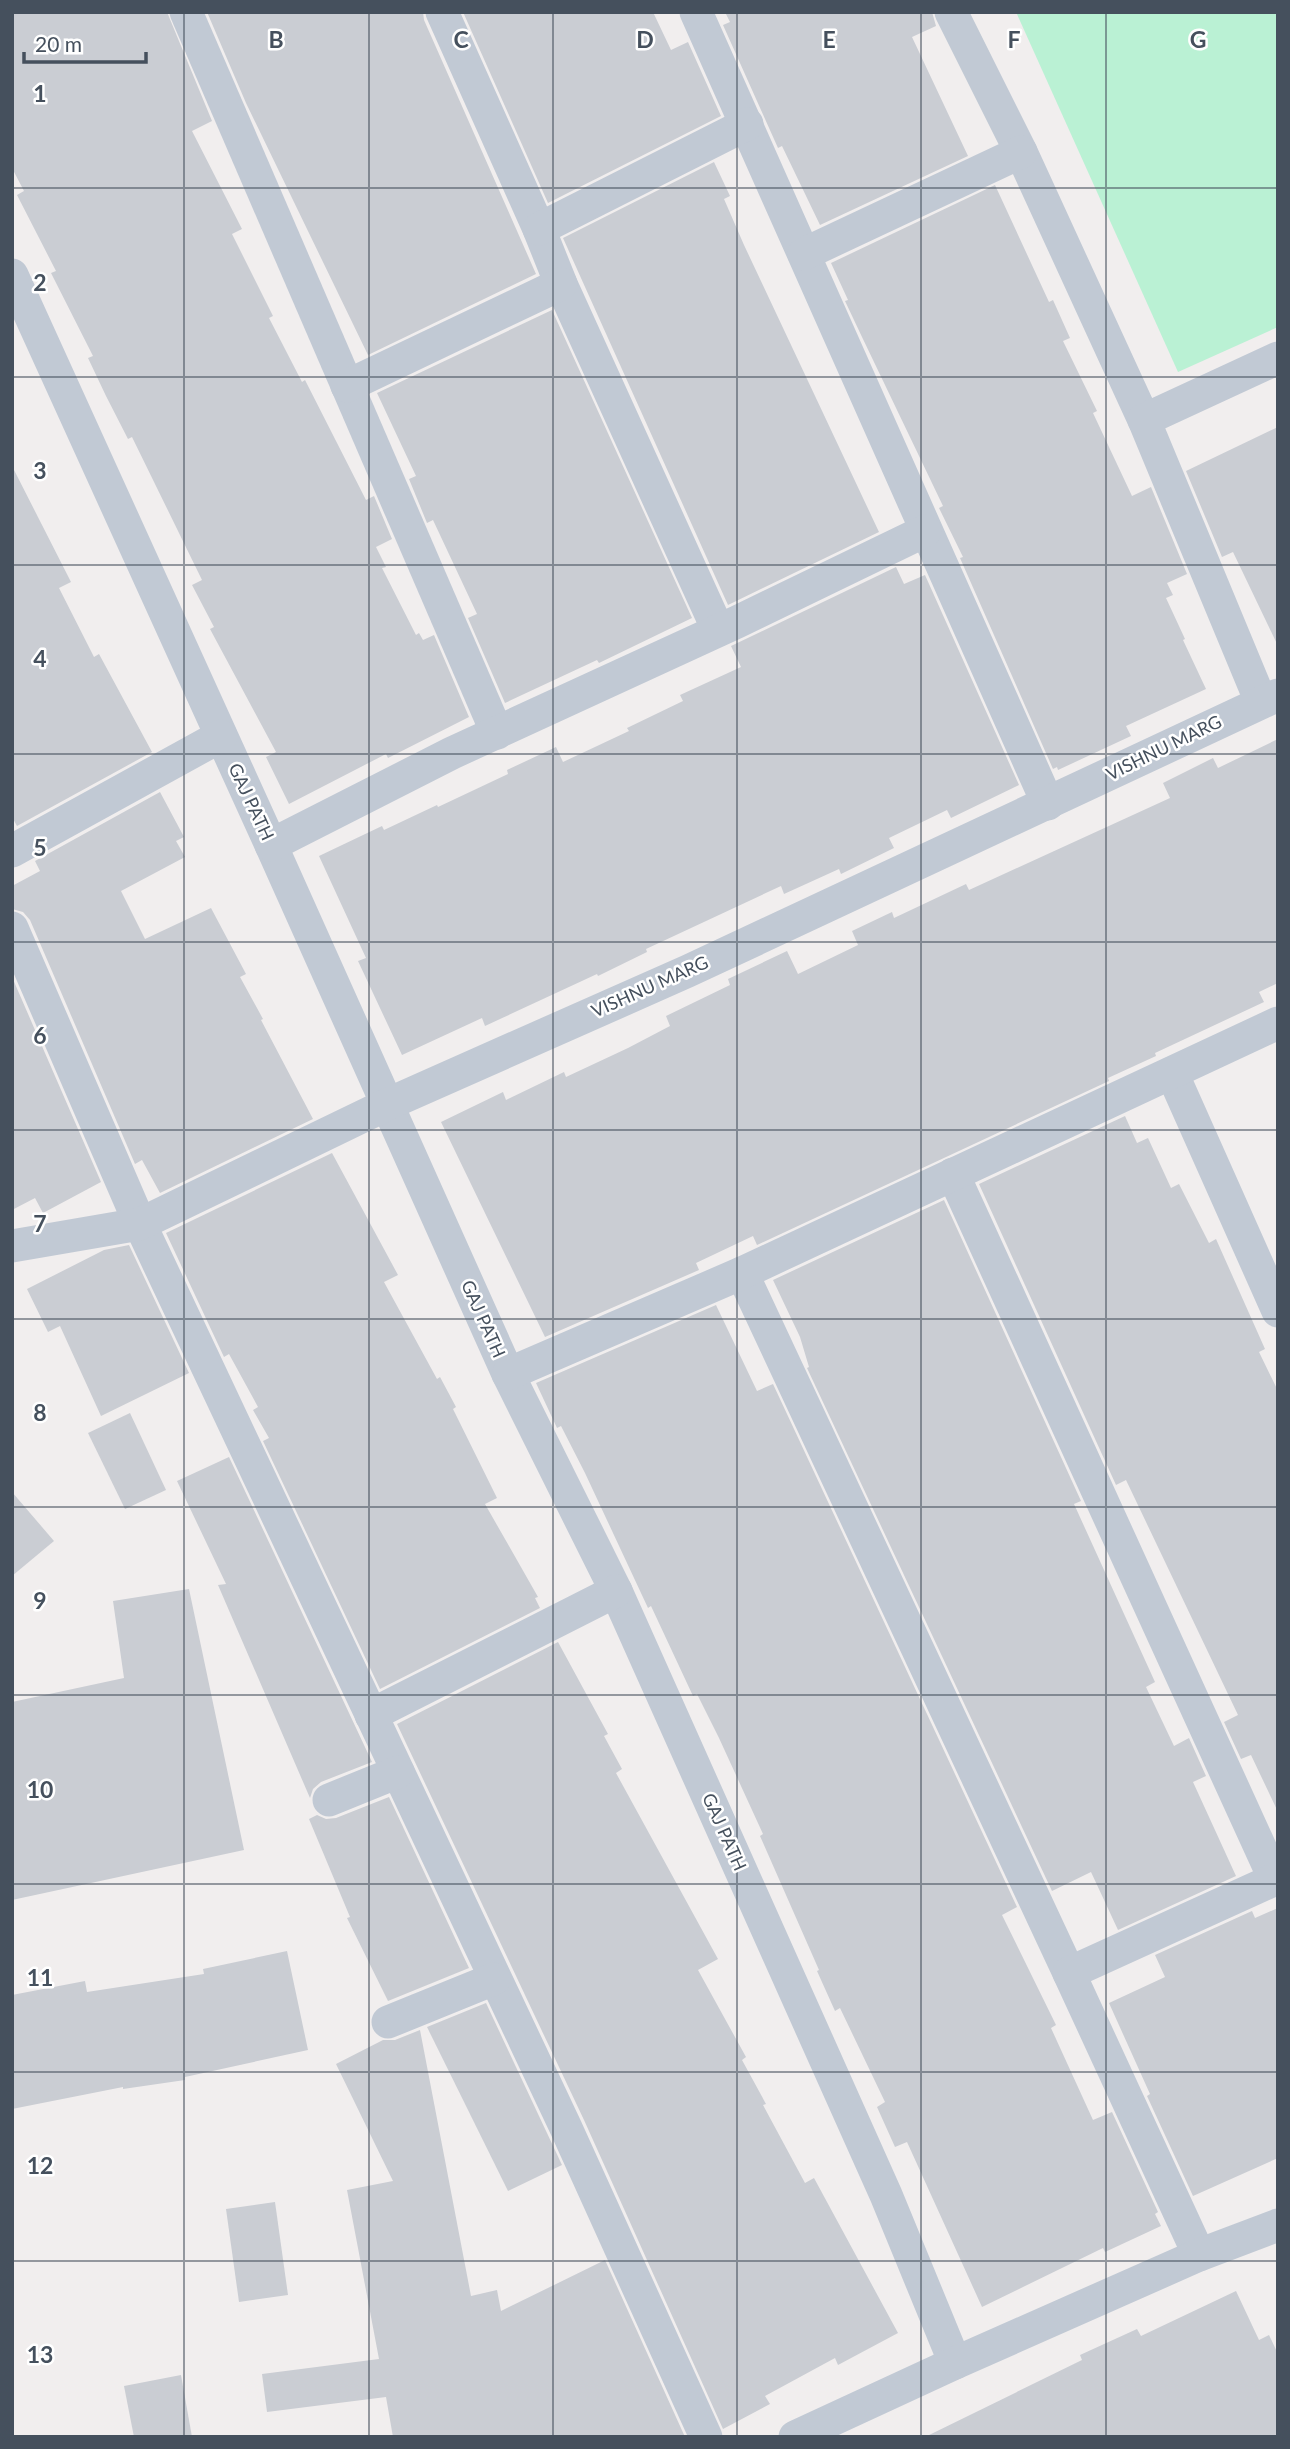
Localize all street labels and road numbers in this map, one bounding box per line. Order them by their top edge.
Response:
street label: VISHNU MARG [1102,710,1225,785]
street label: GAJ PATH [224,759,279,844]
street label: VISHNU MARG [588,951,711,1022]
street label: GAJ PATH [457,1276,511,1361]
street label: GAJ PATH [698,1789,752,1874]

